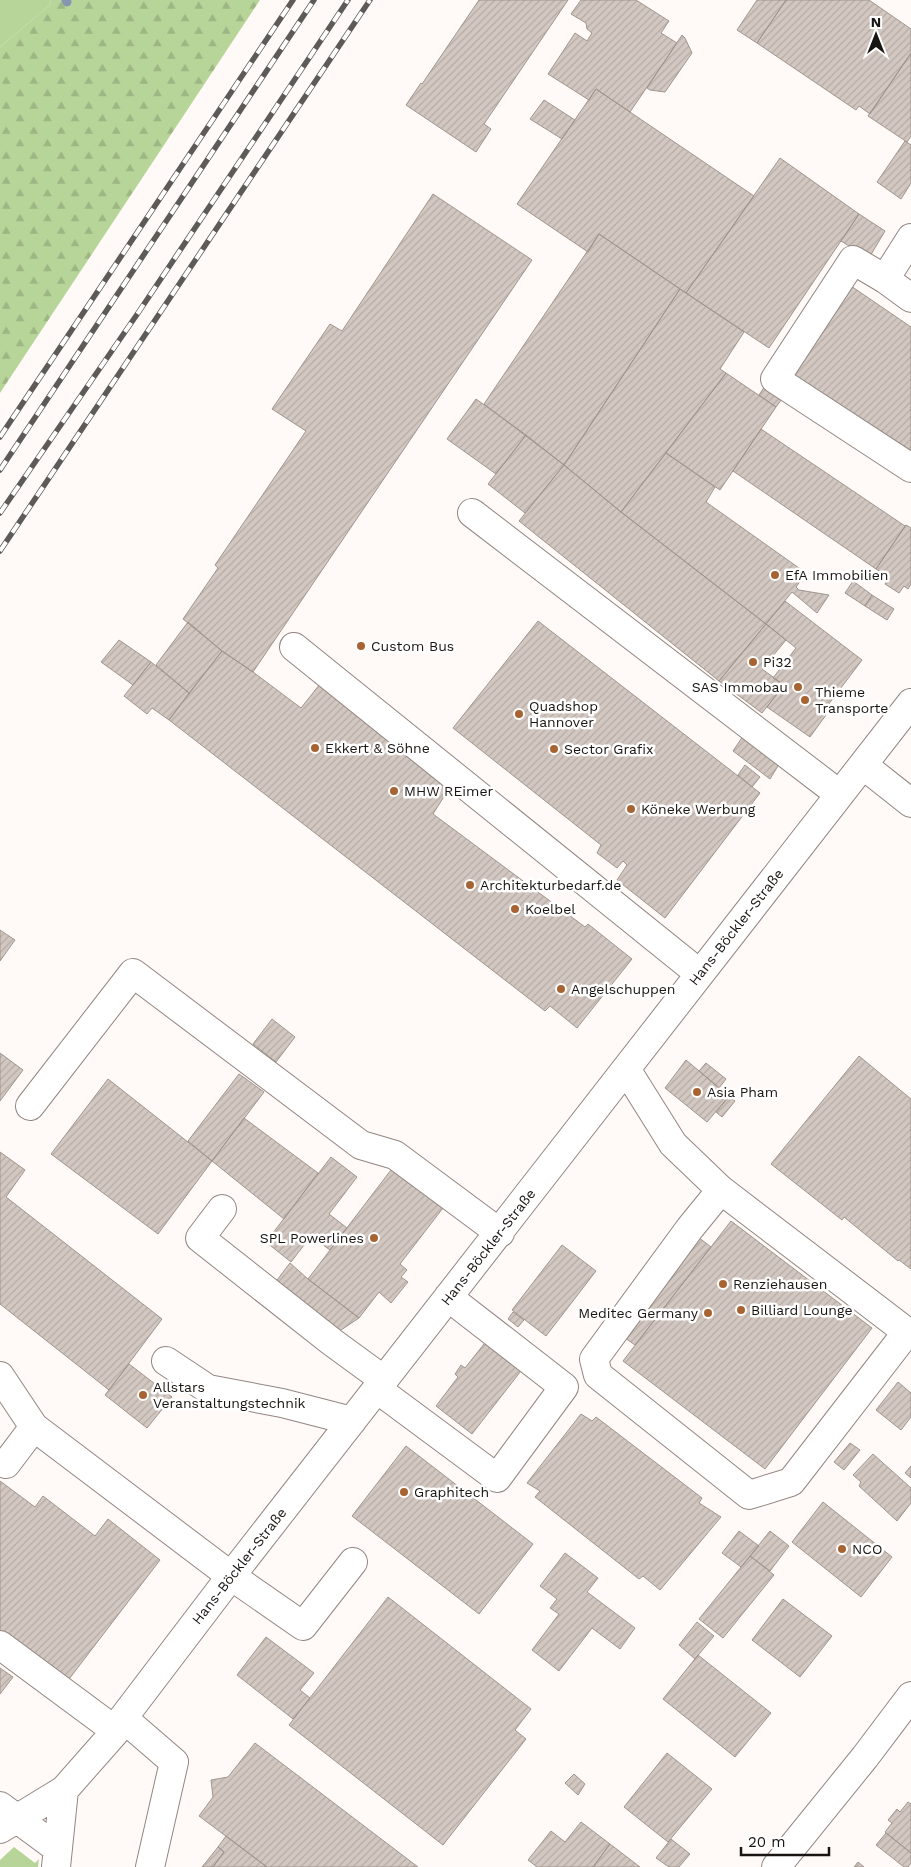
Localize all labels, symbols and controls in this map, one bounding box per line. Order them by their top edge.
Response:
north arrow [851,10,901,60]
text: N [871,14,881,30]
place label: EfA Immobilien [785,567,888,583]
marker: EfA Immobilien [769,569,781,581]
place label: Custom Bus [371,638,454,654]
marker: Custom Bus [355,640,367,652]
place label: Pi32 [763,654,792,670]
marker: Pi32 [747,656,759,668]
place label: SAS Immobau [692,679,788,695]
marker: SAS Immobau [792,681,804,693]
place label: Thieme Transporte [815,684,888,716]
marker: Thieme Transporte [799,694,811,706]
place label: Quadshop Hannover [529,698,598,730]
marker: Quadshop Hannover [513,708,525,720]
place label: Ekkert & Söhne [325,740,430,756]
place label: Sector Grafix [564,741,654,757]
marker: Ekkert & Söhne [309,742,321,754]
marker: Sector Grafix [548,743,560,755]
place label: MHW REimer [404,783,494,799]
marker: MHW REimer [388,785,400,797]
place label: Köneke Werbung [641,801,756,817]
marker: Köneke Werbung [625,803,637,815]
street label: Hans-Böckler-Straße [686,866,786,988]
place label: Architekturbedarf.de [480,877,621,893]
marker: Architekturbedarf.de [464,879,476,891]
place label: Koelbel [525,901,576,917]
marker: Koelbel [509,903,521,915]
place label: Angelschuppen [571,981,676,997]
marker: Angelschuppen [555,983,567,995]
place label: Asia Pham [707,1084,778,1100]
marker: Asia Pham [691,1086,703,1098]
street label: Hans-Böckler-Straße [438,1186,538,1308]
place label: SPL Powerlines [260,1230,364,1246]
marker: SPL Powerlines [368,1232,380,1244]
place label: Renziehausen [733,1276,827,1292]
marker: Renziehausen [717,1278,729,1290]
place label: Billiard Lounge [751,1302,853,1318]
marker: Billiard Lounge [735,1304,747,1316]
place label: Meditec Germany [578,1305,699,1321]
marker: Meditec Germany [702,1307,714,1319]
place label: Allstars Veranstaltungstechnik [153,1379,306,1411]
marker: Allstars Veranstaltungstechnik [137,1389,149,1401]
place label: Graphitech [414,1484,489,1500]
marker: Graphitech [398,1486,410,1498]
street label: Hans-Böckler-Straße [189,1505,289,1627]
place label: NCO [852,1541,882,1557]
marker: NCO [836,1543,848,1555]
scale bar [741,1824,828,1856]
text: 20 m [748,1833,786,1851]

